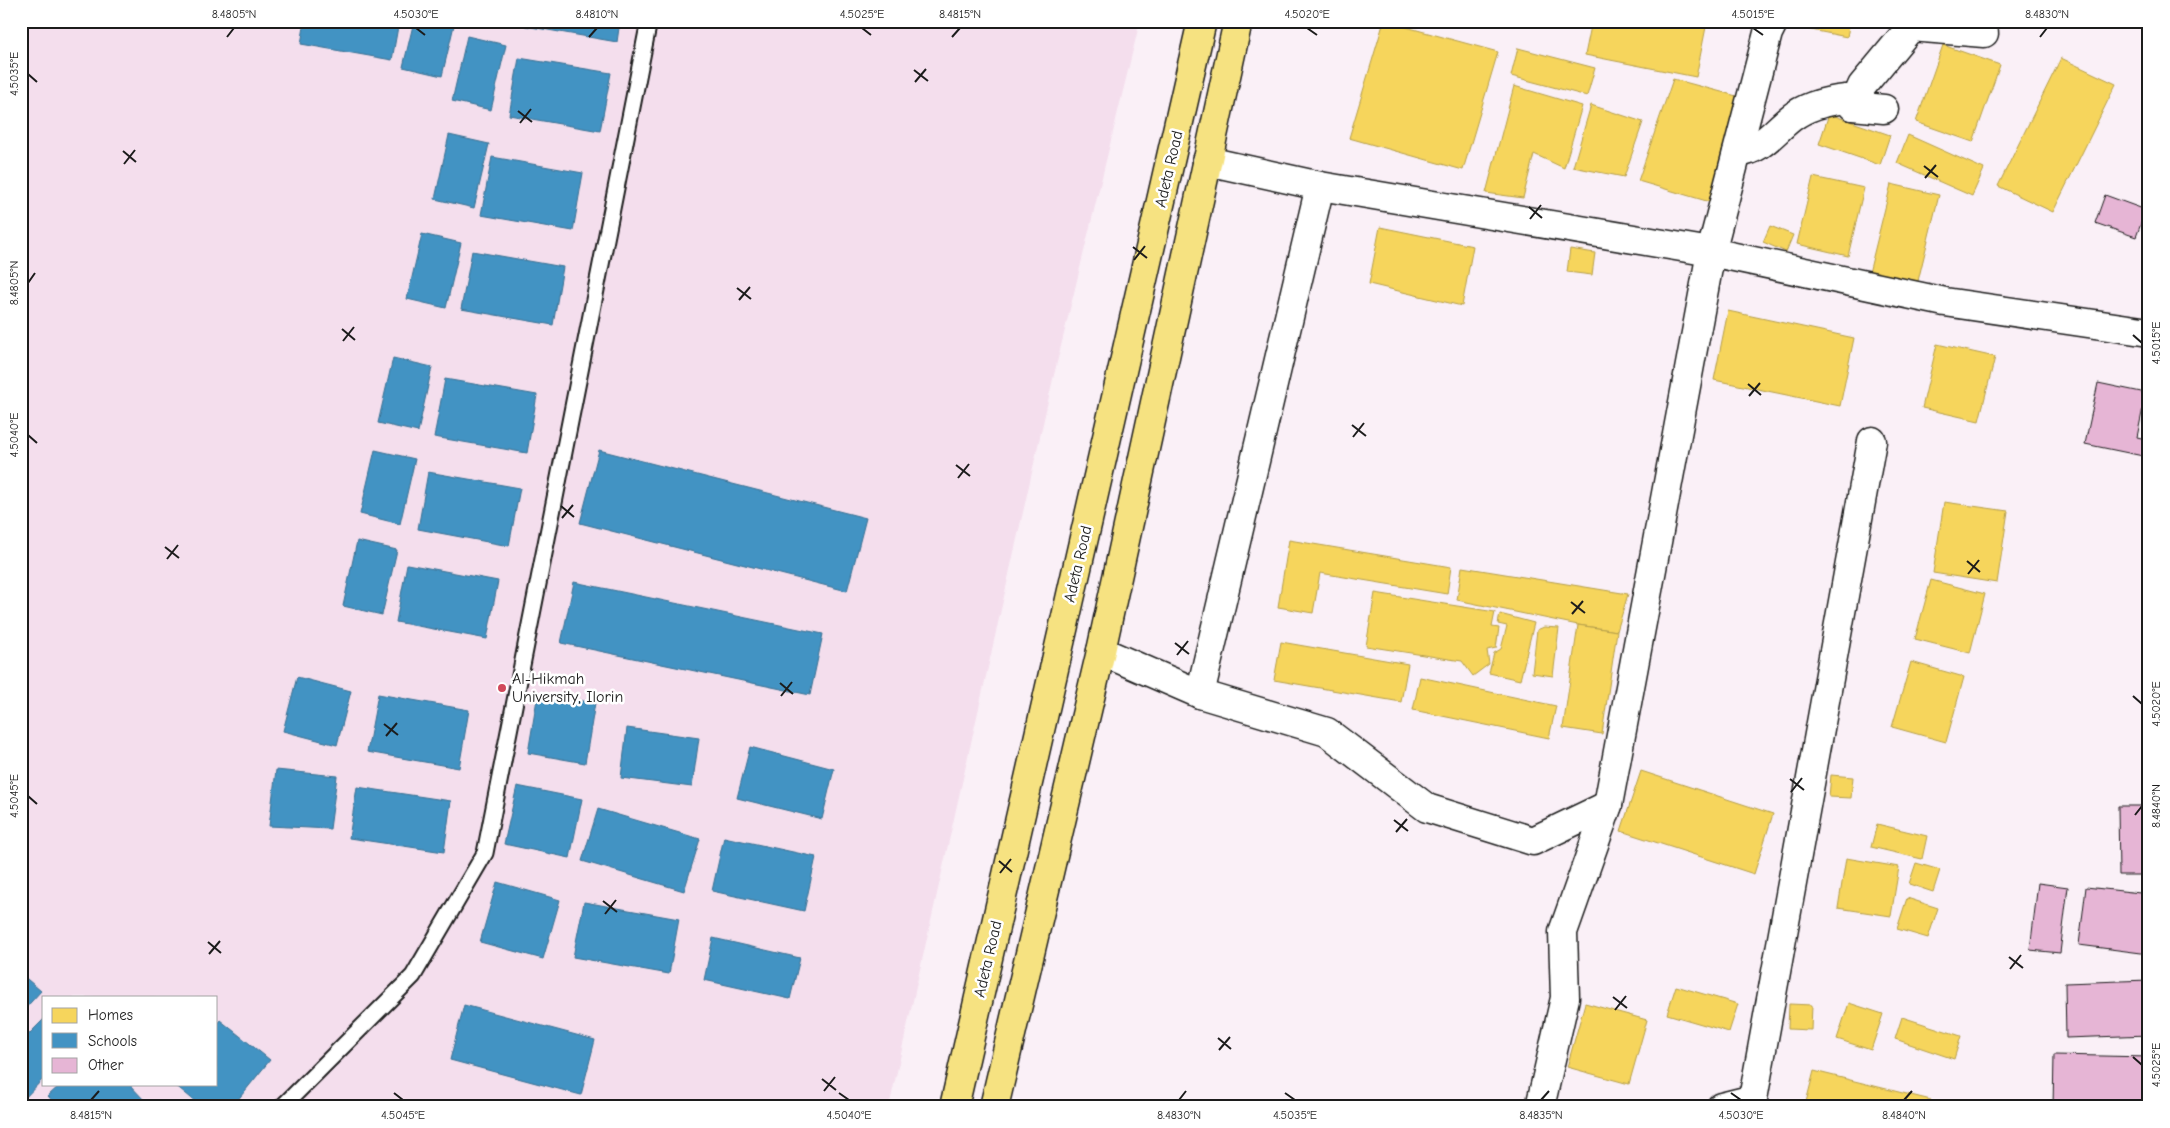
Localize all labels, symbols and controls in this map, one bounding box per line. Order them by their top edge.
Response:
text: 8.4805°N [212,7,256,21]
text: 4.5030°E [393,7,439,21]
text: 8.4810°N [576,7,618,21]
text: 4.5025°E [840,7,884,21]
text: 8.4815°N [939,7,981,21]
text: 4.5020°E [1284,7,1330,21]
text: 4.5015°E [1732,7,1774,21]
text: 8.4830°N [2025,7,2069,21]
text: 4.5035°E [7,52,21,96]
street label: Adeta Road [1151,129,1187,209]
text: 8.4805°N [7,261,21,305]
text: 4.5015°E [2149,322,2163,364]
text: 4.5040°E [7,413,21,457]
street label: Adeta Road [1060,524,1096,604]
place label: Al-Hikmah University, Ilorin [512,670,623,706]
text: 4.5020°E [2149,681,2163,727]
marker: Al-Hikmah University, Ilorin [496,682,508,694]
text: 4.5045°E [7,774,21,818]
text: 8.4840°N [2149,784,2163,828]
street label: Adeta Road [970,919,1006,999]
legend [42,996,218,1086]
text: Homes [88,1006,133,1024]
text: Schools [88,1032,137,1050]
text: 4.5025°E [2149,1043,2163,1087]
text: Other [88,1056,123,1074]
text: 8.4815°N [70,1108,112,1122]
text: 4.5045°E [381,1108,425,1122]
text: 4.5040°E [827,1108,871,1122]
text: 8.4830°N [1157,1108,1201,1122]
text: 4.5035°E [1273,1108,1317,1122]
text: 8.4835°N [1519,1108,1563,1122]
text: 4.5030°E [1718,1108,1764,1122]
text: 8.4840°N [1882,1108,1926,1122]

